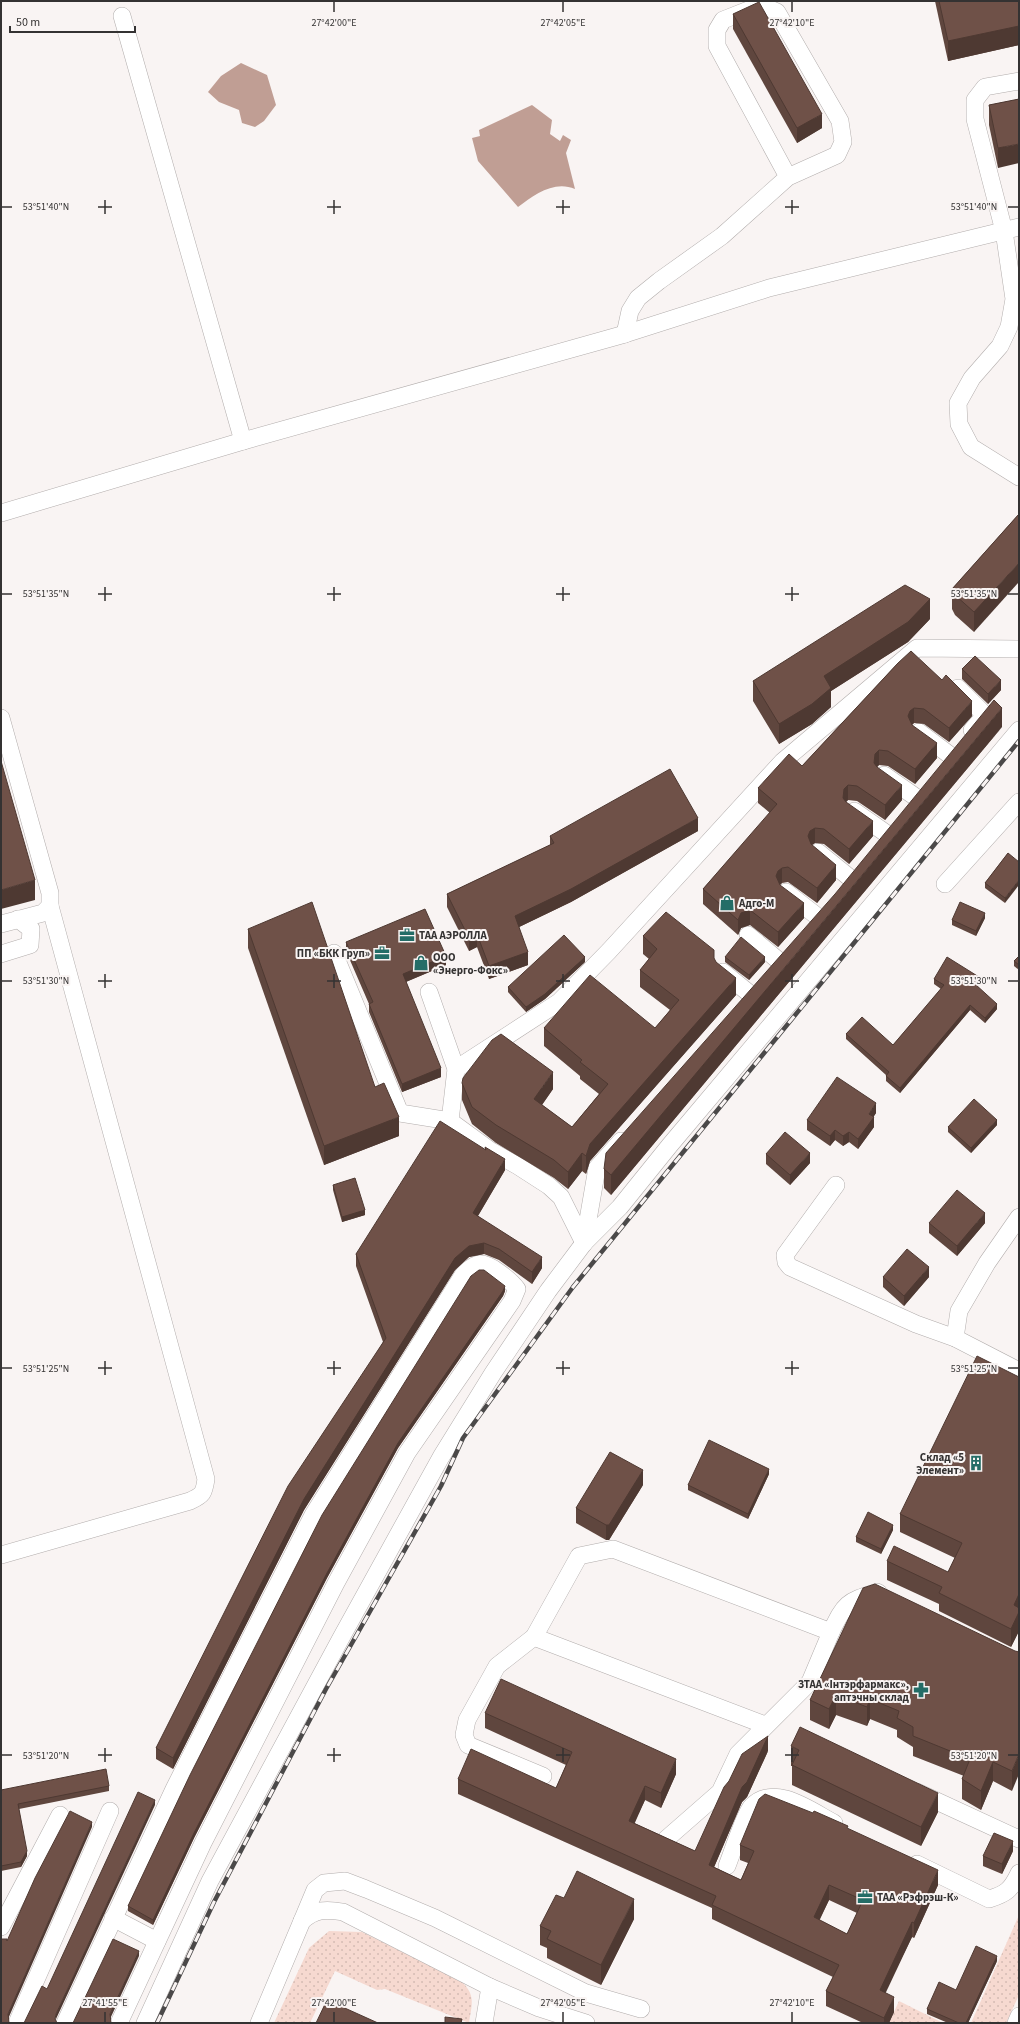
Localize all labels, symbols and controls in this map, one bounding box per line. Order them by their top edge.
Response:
scale bar [10,8,135,34]
text: 50 m [16,14,40,31]
text: 27°42'00"E [311,16,357,30]
text: 27°42'05"E [540,16,586,30]
text: 27°42'10"E [769,16,815,30]
text: 53°51'40"N [23,200,69,214]
text: 53°51'40"N [951,200,997,214]
text: 53°51'35"N [23,587,69,601]
text: 53°51'35"N [951,587,997,601]
shop icon: Адго-М [718,894,736,912]
place label: Адго-М [738,896,775,911]
office icon: ТАА АЭРОЛЛА [398,926,416,944]
place label: ТАА АЭРОЛЛА [419,928,488,943]
office icon: ПП «БКК Груп» [373,944,391,962]
place label: ПП «БКК Груп» [297,946,370,961]
place label: ООО «Энерго-Фокс» [433,950,508,978]
shop icon: ООО «Энерго-Фокс» [412,954,430,972]
text: 53°51'30"N [23,974,69,988]
text: 53°51'30"N [951,974,997,988]
text: 53°51'25"N [23,1362,69,1376]
text: 53°51'25"N [951,1362,997,1376]
place label: Склад «5 Элемент» [916,1450,964,1478]
building icon: Склад «5 Элемент» [967,1454,985,1472]
place label: ЗТАА «Інтэрфармакс», аптэчны склад [798,1677,910,1705]
pharmacy icon: ЗТАА «Інтэрфармакс», аптэчны склад [912,1681,930,1699]
text: 53°51'20"N [23,1749,69,1763]
text: 53°51'20"N [951,1749,997,1763]
office icon: ТАА «Рэфрэш-К» [856,1888,874,1906]
place label: ТАА «Рэфрэш-К» [877,1890,959,1905]
text: 27°41'55"E [82,1996,128,2010]
text: 27°42'00"E [311,1996,357,2010]
text: 27°42'05"E [540,1996,586,2010]
text: 27°42'10"E [769,1996,815,2010]

